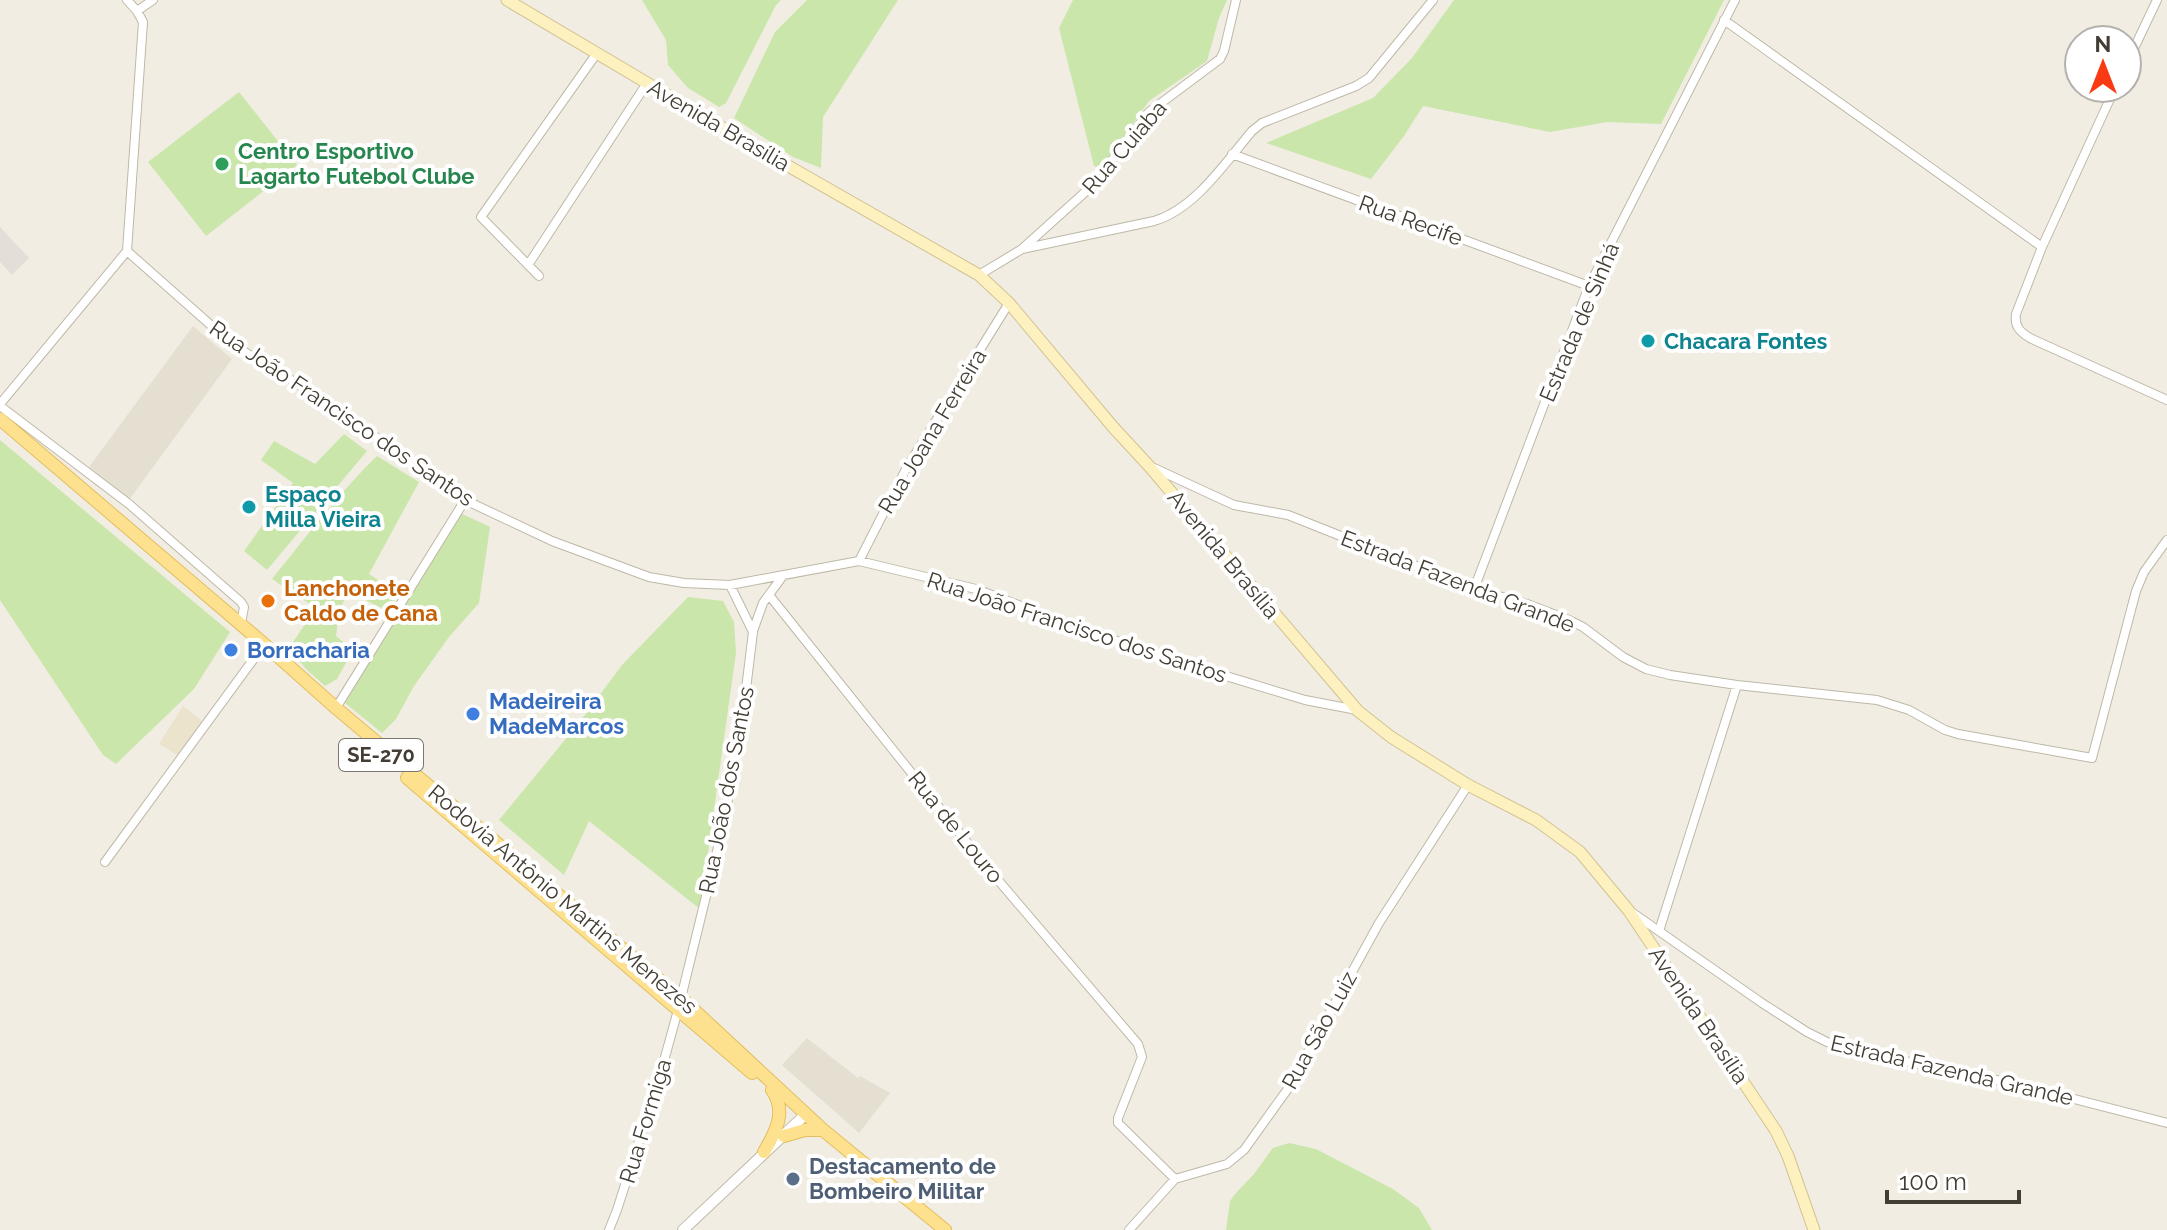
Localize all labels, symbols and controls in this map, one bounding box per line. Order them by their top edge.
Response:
north arrow [2063,24,2143,104]
text: N [2095,31,2111,57]
street label: Avenida Brasília [643,74,795,176]
street label: Rua Cuiaba [1076,95,1172,199]
place label: Centro Esportivo Lagarto Futebol Clube [238,138,474,189]
marker: Centro Esportivo Lagarto Futebol Clube [213,155,231,173]
street label: Rua Recife [1356,189,1466,251]
street label: Estrada de Sinhá [1534,239,1624,405]
street label: Rua João Francisco dos Santos [205,315,479,511]
place label: Chacara Fontes [1664,328,1827,354]
marker: Chacara Fontes [1639,332,1657,350]
street label: Rua Joana Ferreira [872,344,992,518]
place label: Espaço Milla Vieira [265,481,381,532]
street label: Avenida Brasília [1163,484,1285,624]
marker: Espaço Milla Vieira [240,498,258,516]
street label: Estrada Fazenda Grande [1337,524,1579,638]
street label: Rua João Francisco dos Santos [924,566,1230,688]
place label: Lanchonete Caldo de Cana [284,575,438,626]
marker: Lanchonete Caldo de Cana [259,592,277,610]
place label: Borracharia [247,637,370,663]
marker: Borracharia [222,641,240,659]
street label: Rua João dos Santos [693,684,759,896]
place label: Madeireira MadeMarcos [489,688,624,739]
marker: Madeireira MadeMarcos [464,705,482,723]
road number: SE-270 [339,739,423,771]
street label: Rua de Louro [903,766,1009,888]
street label: Rodovia Antônio Martins Menezes [423,779,703,1019]
street label: Avenida Brasília [1644,941,1754,1089]
street label: Rua São Luiz [1276,967,1362,1093]
street label: Estrada Fazenda Grande [1828,1029,2076,1111]
street label: Rua Formiga [614,1056,676,1186]
place label: Destacamento de Bombeiro Militar [809,1153,996,1204]
scale bar [1887,1154,2019,1204]
text: 100 m [1899,1167,1967,1196]
marker: Destacamento de Bombeiro Militar [784,1170,802,1188]

